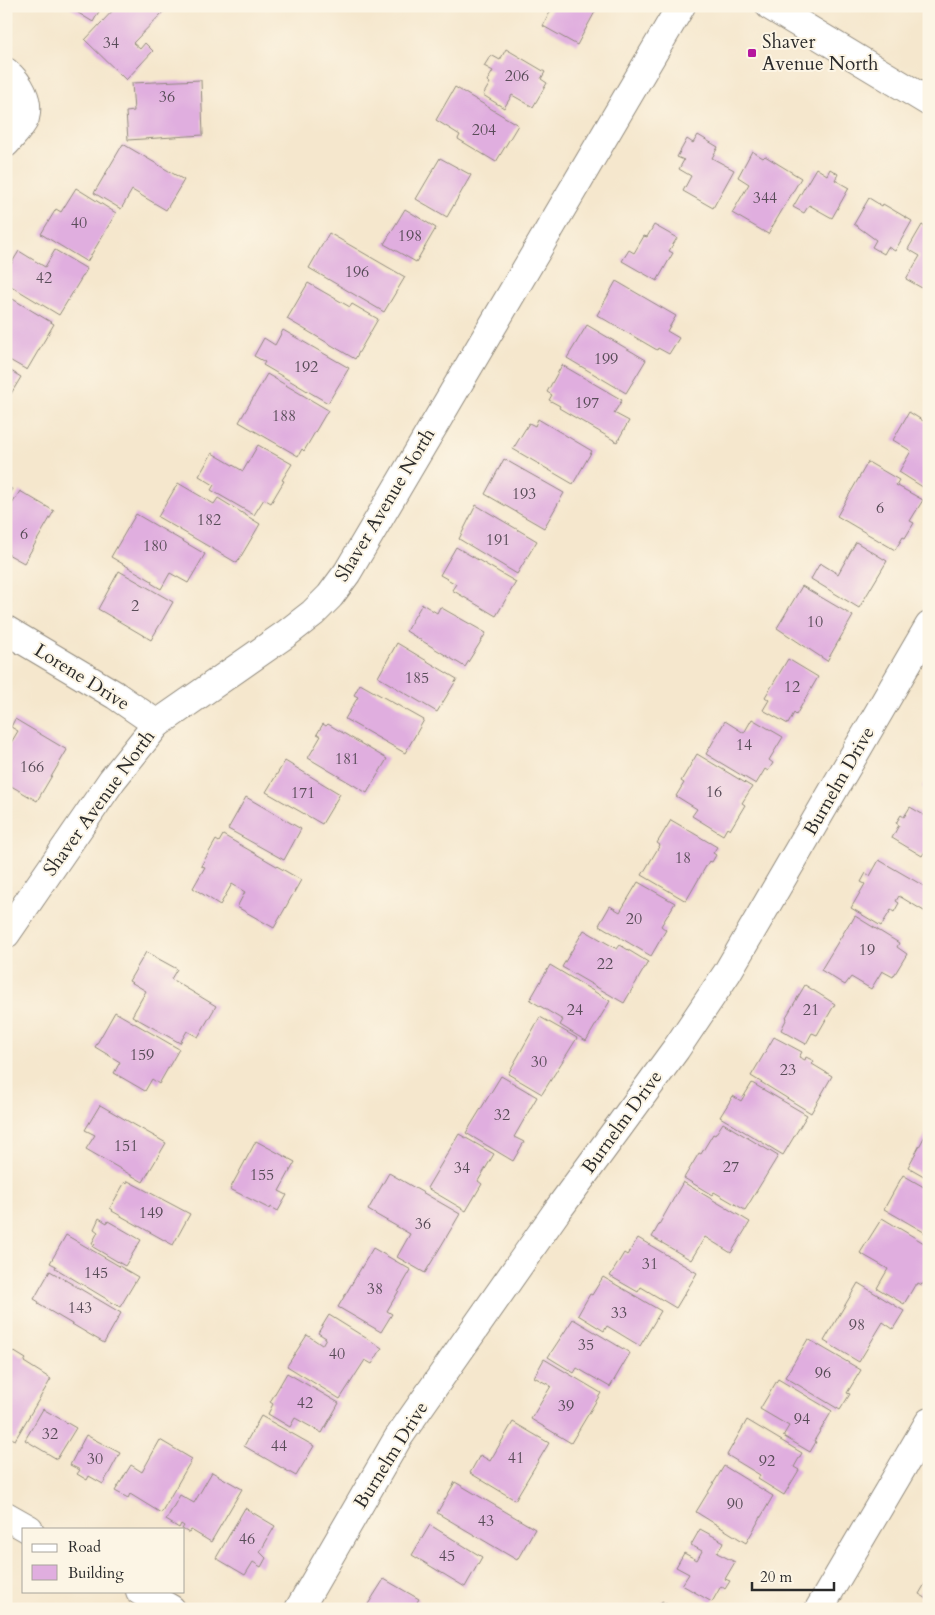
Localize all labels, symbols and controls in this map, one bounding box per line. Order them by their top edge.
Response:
place label: Shaver Avenue North [762,29,879,77]
house number: 34 [103,32,119,54]
marker: Shaver Avenue North [746,47,758,59]
house number: 206 [505,65,529,87]
house number: 36 [159,86,175,108]
house number: 204 [472,119,496,141]
house number: 344 [753,187,777,209]
house number: 40 [71,212,87,234]
house number: 198 [398,225,422,247]
house number: 196 [345,261,369,283]
house number: 42 [36,267,52,289]
house number: 199 [594,348,618,370]
house number: 192 [294,356,318,378]
house number: 197 [575,392,599,414]
house number: 188 [272,405,296,427]
street label: Shaver Avenue North [329,423,441,587]
house number: 193 [512,483,536,505]
house number: 6 [876,497,884,519]
house number: 182 [197,509,221,531]
house number: 6 [20,523,28,545]
house number: 191 [486,529,510,551]
house number: 180 [143,535,167,557]
house number: 2 [131,595,139,617]
house number: 10 [807,611,823,633]
street label: Lorene Drive [29,637,135,717]
house number: 185 [405,667,429,689]
house number: 12 [784,676,800,698]
street label: Burnelm Drive [797,722,881,840]
street label: Shaver Avenue North [37,724,161,881]
house number: 14 [736,734,752,756]
house number: 181 [335,748,359,770]
house number: 166 [20,756,44,778]
house number: 16 [706,781,722,803]
house number: 171 [291,782,315,804]
house number: 18 [675,847,691,869]
house number: 20 [626,908,642,930]
house number: 19 [859,939,875,961]
house number: 22 [597,953,613,975]
house number: 24 [567,999,583,1021]
house number: 21 [803,999,819,1021]
house number: 159 [130,1044,154,1066]
house number: 30 [531,1051,547,1073]
house number: 23 [780,1059,796,1081]
street label: Burnelm Drive [576,1065,668,1179]
house number: 32 [494,1104,510,1126]
house number: 151 [114,1135,138,1157]
house number: 27 [723,1156,739,1178]
house number: 34 [454,1157,470,1179]
house number: 155 [250,1164,274,1186]
house number: 149 [139,1202,163,1224]
house number: 36 [415,1213,431,1235]
house number: 31 [642,1253,658,1275]
house number: 145 [84,1262,108,1284]
house number: 38 [367,1278,383,1300]
house number: 143 [68,1297,92,1319]
house number: 33 [611,1302,627,1324]
house number: 98 [849,1314,865,1336]
house number: 35 [578,1334,594,1356]
house number: 40 [329,1343,345,1365]
house number: 96 [815,1362,831,1384]
house number: 42 [297,1392,313,1414]
house number: 39 [558,1395,574,1417]
street label: Burnelm Drive [348,1397,434,1513]
house number: 94 [794,1408,810,1430]
house number: 32 [42,1423,58,1445]
house number: 44 [271,1435,287,1457]
house number: 41 [508,1447,524,1469]
house number: 30 [87,1448,103,1470]
house number: 92 [759,1450,775,1472]
house number: 90 [727,1493,743,1515]
house number: 43 [478,1510,494,1532]
legend [22,1528,185,1592]
house number: 46 [239,1528,255,1550]
text: Road [68,1537,101,1557]
house number: 45 [439,1545,455,1567]
scale bar [752,1560,835,1592]
text: Building [68,1563,124,1583]
text: 20 m [760,1567,792,1587]

